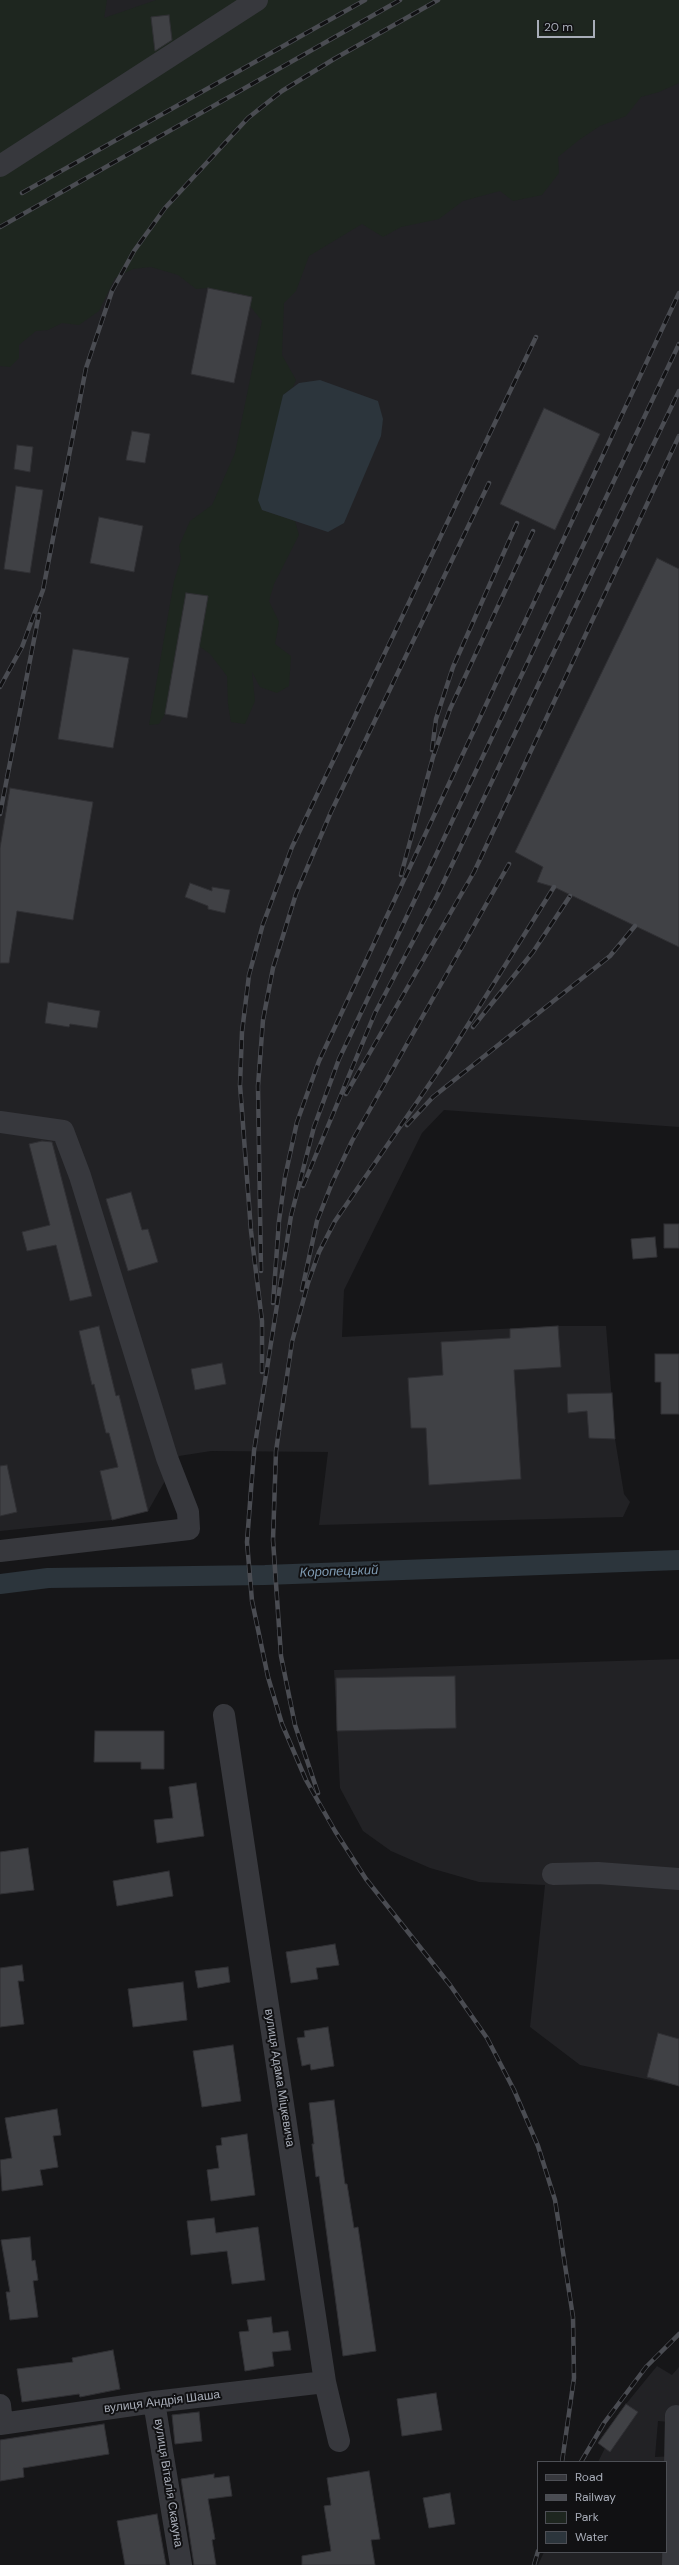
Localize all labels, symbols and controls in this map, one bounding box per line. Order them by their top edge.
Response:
scale bar [539,12,597,38]
text: 20 m [544,19,573,35]
water label: Коропецький [299,1563,379,1581]
street label: вулиця Адама Міцкевича [261,2008,297,2148]
street label: вулиця Андрія Шаша [103,2388,221,2416]
street label: вулиця Віталія Скакуна [151,2418,185,2548]
legend [537,2461,667,2553]
text: Road [575,2469,603,2485]
text: Railway [575,2489,616,2505]
text: Park [575,2509,599,2525]
text: Water [575,2529,608,2545]

